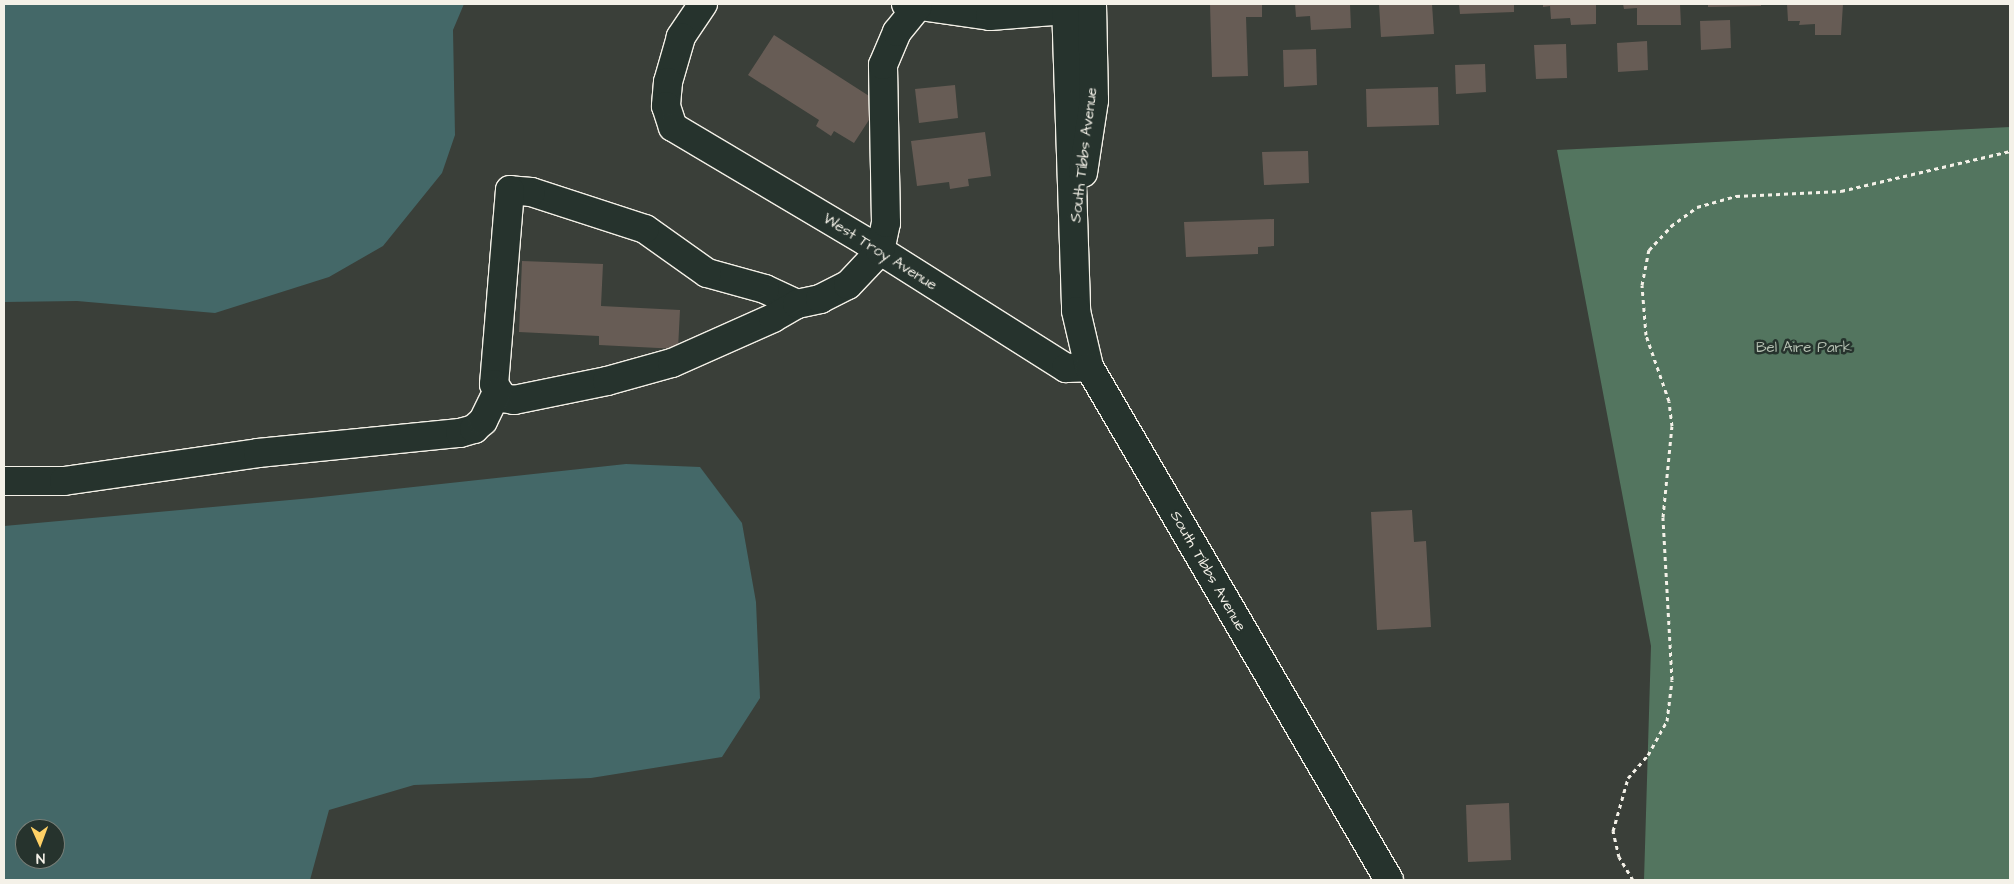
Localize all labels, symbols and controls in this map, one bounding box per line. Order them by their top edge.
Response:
street label: South Tibbs Avenue [1067,86,1101,224]
street label: West Troy Avenue [820,210,940,294]
park label: Bel Aire Park [1756,339,1852,357]
street label: South Tibbs Avenue [1166,508,1250,634]
north arrow [15,819,65,869]
text: N [36,848,45,868]

